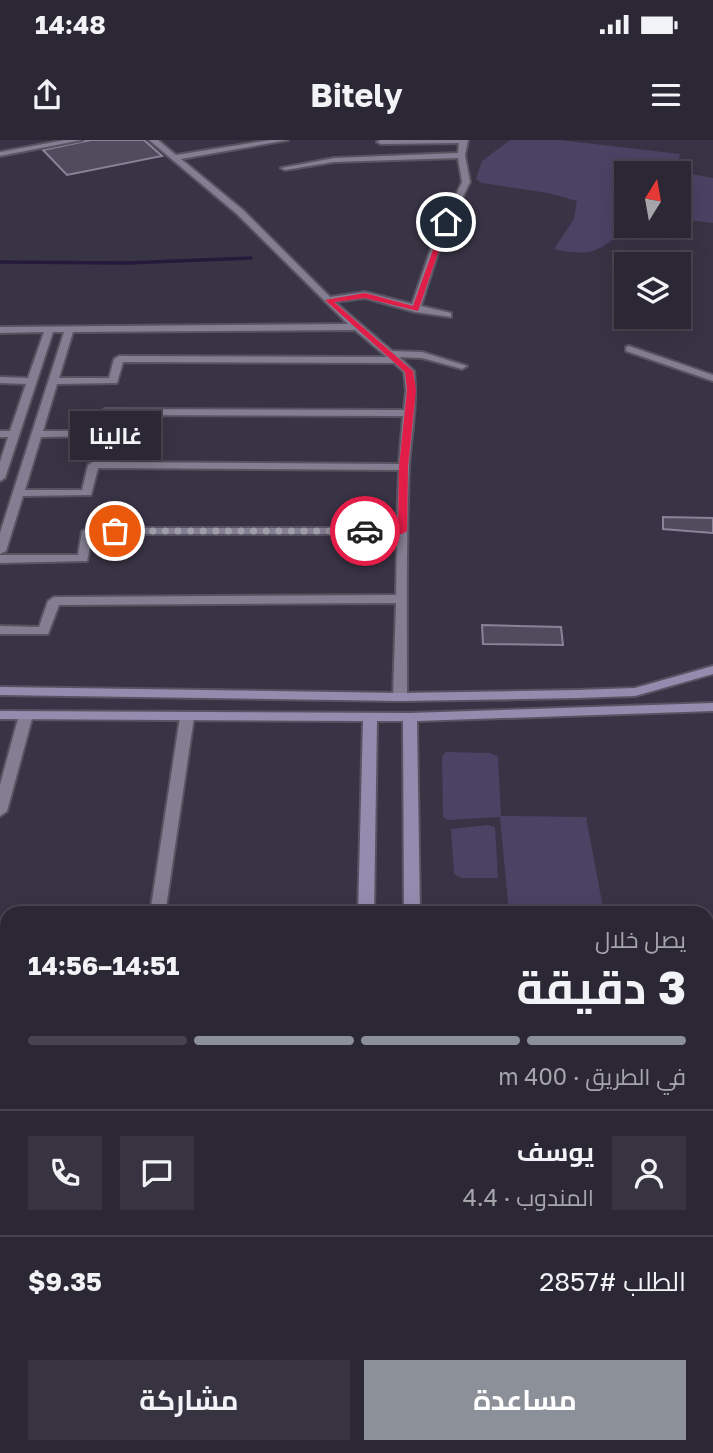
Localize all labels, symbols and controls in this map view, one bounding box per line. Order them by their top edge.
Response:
text: 14:48 [35,9,106,40]
icon: share [28,76,66,114]
text: Bitely [310,76,403,114]
icon: menu [647,76,685,114]
north arrow [614,161,691,238]
map controls [614,161,691,329]
pin [416,192,476,252]
icon: home [427,203,465,241]
button: layers [614,252,691,329]
callout: غالينا [69,412,160,461]
text: غالينا [89,421,142,449]
courier [330,496,400,566]
pin [85,501,145,561]
icon: bag [96,512,134,550]
icon: car [346,512,384,550]
text: يصل خلال [595,925,686,953]
text: 14:51–14:56 [28,950,179,981]
text: 3 دقيقة [516,959,686,1014]
text: في الطريق · 400 m [498,1062,686,1090]
button: phone [28,1136,102,1210]
button: chat [120,1136,194,1210]
text: يوسف [517,1136,594,1167]
button: person [612,1136,686,1210]
text: المندوب · 4.4 [463,1183,594,1211]
text: $9.35 [28,1266,102,1297]
text: الطلب #2857 [539,1266,686,1297]
button: مشاركة [28,1360,350,1440]
button: مساعدة [364,1360,686,1440]

